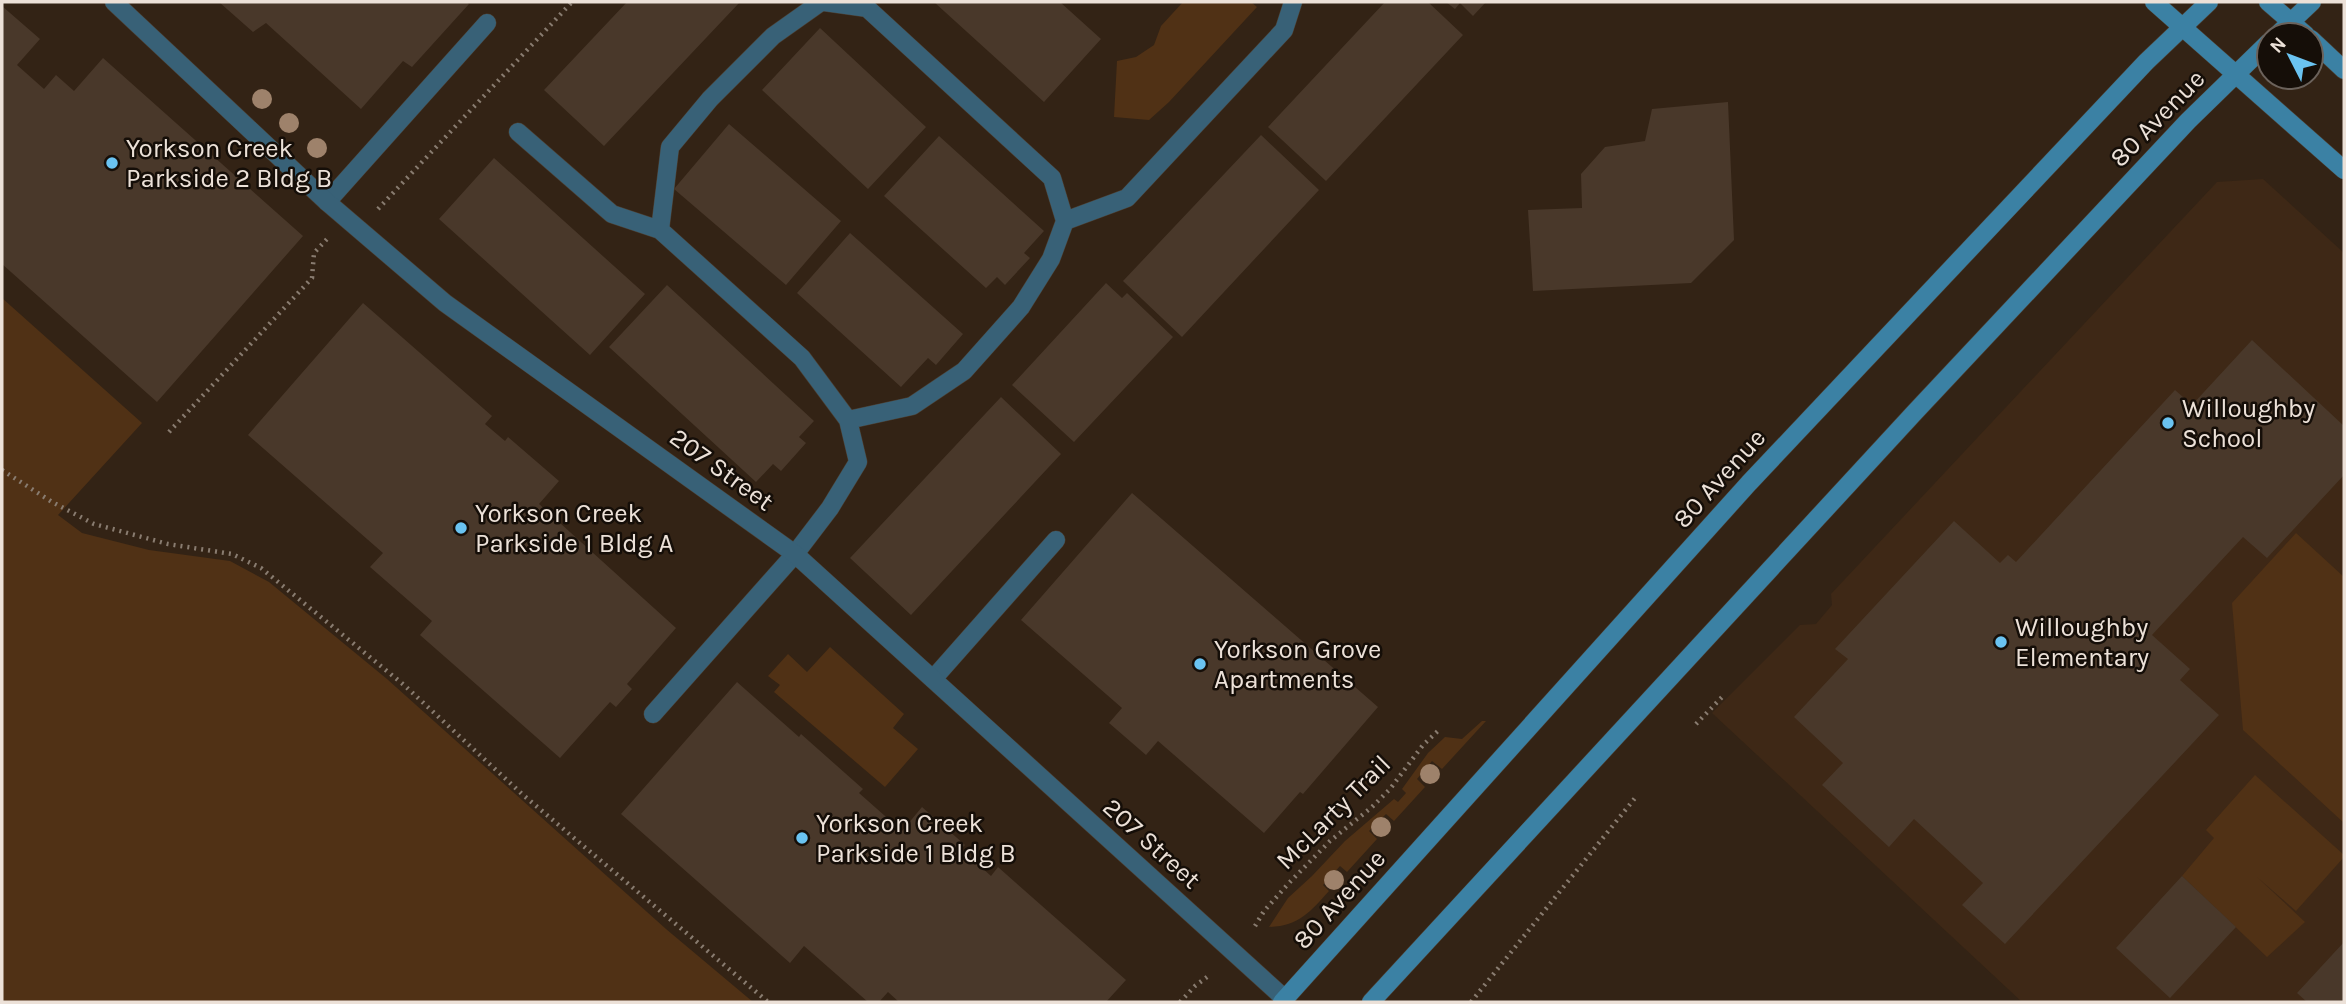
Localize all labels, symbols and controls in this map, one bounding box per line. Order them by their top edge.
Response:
north arrow [2255,21,2325,91]
text: N [2265,33,2291,58]
street label: 80 Avenue [2103,63,2211,173]
place label: Yorkson Creek Parkside 2 Bldg B [126,133,332,194]
marker: Yorkson Creek Parkside 2 Bldg B [104,155,120,171]
place label: Willoughby School [2182,393,2315,454]
marker: Willoughby School [2160,415,2176,431]
street label: 207 Street [664,422,780,517]
street label: 80 Avenue [1667,422,1772,534]
place label: Yorkson Creek Parkside 1 Bldg A [475,498,674,559]
marker: Yorkson Creek Parkside 1 Bldg A [453,520,469,536]
place label: Willoughby Elementary [2015,612,2149,673]
place label: Yorkson Grove Apartments [1214,634,1381,695]
marker: Willoughby Elementary [1993,634,2009,650]
marker: Yorkson Grove Apartments [1192,656,1208,672]
street label: McLarty Trail [1270,749,1397,876]
street label: 207 Street [1097,792,1207,895]
place label: Yorkson Creek Parkside 1 Bldg B [816,808,1016,869]
marker: Yorkson Creek Parkside 1 Bldg B [794,830,810,846]
street label: 80 Avenue [1287,843,1392,955]

